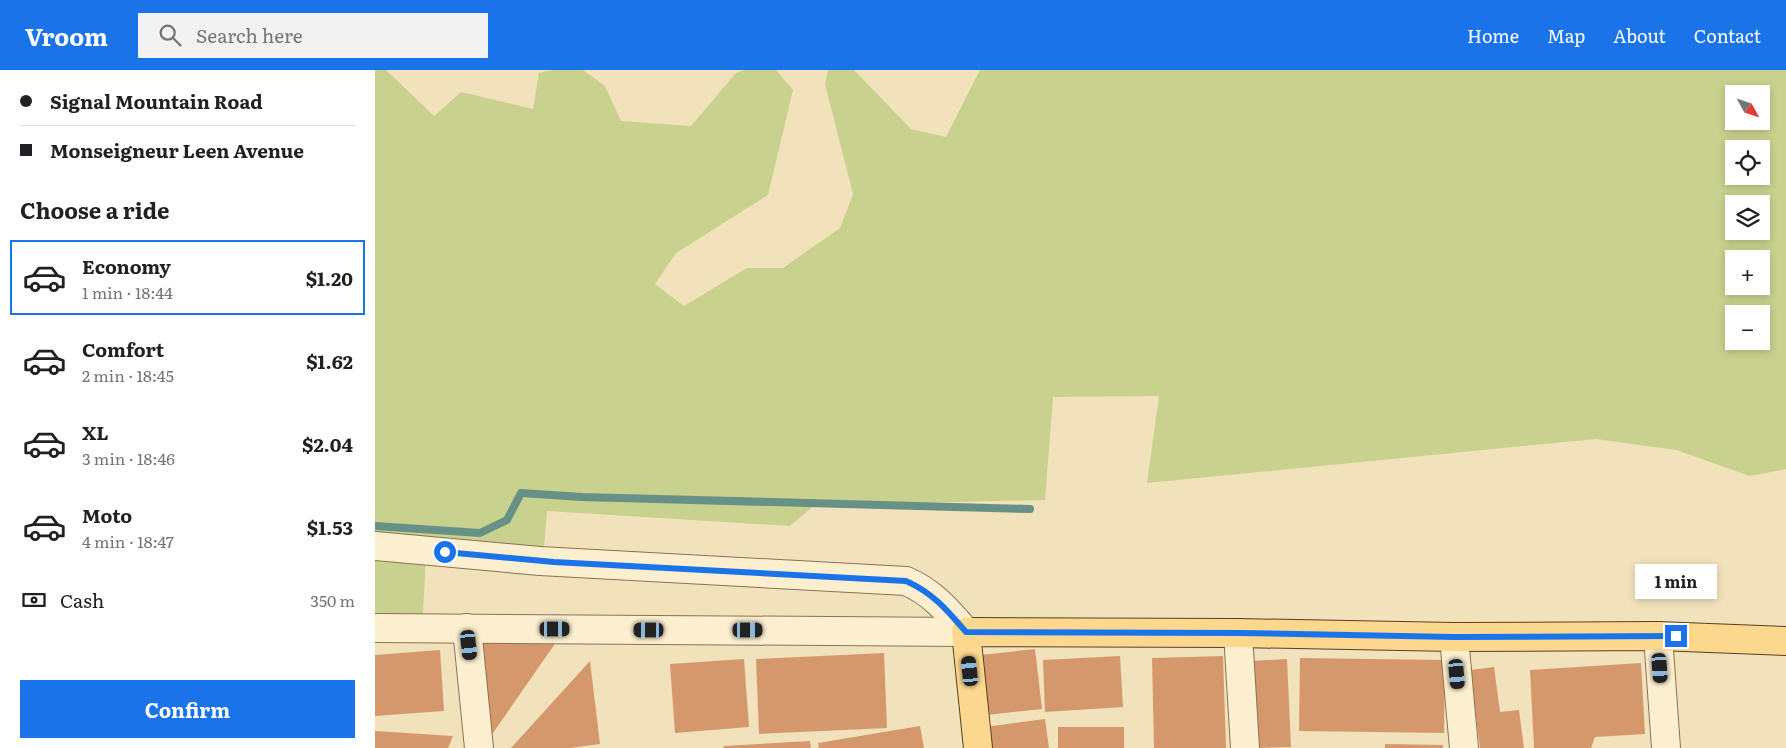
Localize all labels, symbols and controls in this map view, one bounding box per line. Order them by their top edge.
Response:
search box [138,13,488,58]
text: Vroom [25,18,108,53]
icon: search [156,21,184,49]
text: Search here [196,21,303,49]
text: Home [1467,22,1519,49]
text: Map [1547,22,1585,49]
text: About [1613,22,1666,49]
text: Contact [1694,22,1761,49]
north arrow [1725,85,1770,130]
map controls [1725,85,1770,350]
text: Signal Mountain Road [50,87,263,115]
text: Monseigneur Leen Avenue [50,136,304,164]
button: locate [1725,140,1770,185]
text: Choose a ride [20,193,169,226]
button: layers [1725,195,1770,240]
button: + [1725,250,1770,295]
text: Economy [82,252,171,280]
icon: car [22,255,67,300]
text: $1.20 [306,264,353,292]
text: 1 min · 18:44 [82,280,173,304]
button: − [1725,305,1770,350]
text: Comfort [82,335,164,363]
icon: car [22,338,67,383]
text: $1.62 [306,347,353,375]
text: 2 min · 18:45 [82,363,174,387]
text: XL [82,418,109,446]
icon: car [22,421,67,466]
text: $2.04 [302,430,353,458]
text: 3 min · 18:46 [82,446,175,470]
text: Moto [82,501,132,529]
icon: car [22,504,67,549]
text: $1.53 [307,513,353,541]
text: 4 min · 18:47 [82,529,174,553]
route start [434,541,456,563]
callout: 1 min [1635,564,1717,598]
text: 1 min [1655,569,1697,593]
icon: cash [20,586,48,614]
text: Cash [60,586,104,614]
text: 350 m [310,588,355,612]
car [540,622,570,637]
car [634,623,664,638]
car [733,623,763,638]
route end [1665,625,1687,647]
car [459,629,478,661]
car [1651,653,1668,683]
car [960,655,979,687]
car [1448,658,1465,690]
button: Confirm [20,680,355,738]

